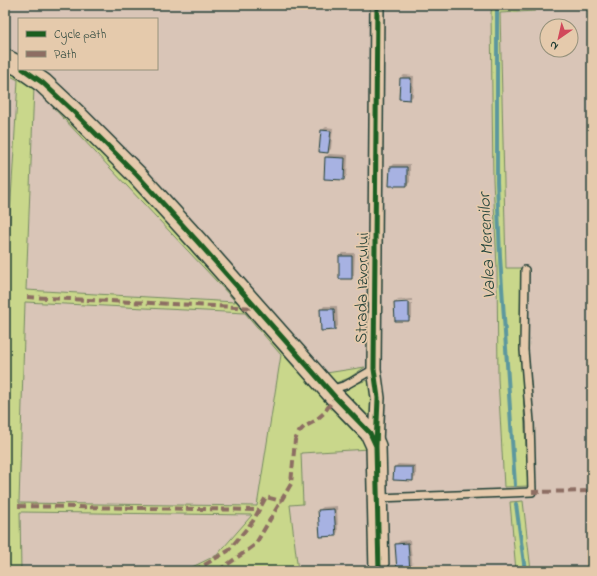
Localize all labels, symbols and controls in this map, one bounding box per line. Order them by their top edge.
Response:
legend [18,18,158,70]
north arrow [539,18,579,58]
text: Cycle path [54,26,106,45]
text: N [546,37,562,54]
text: Path [54,46,77,64]
water label: Valea Merenilor [472,190,504,300]
street label: Strada Izvorului [349,232,376,344]

